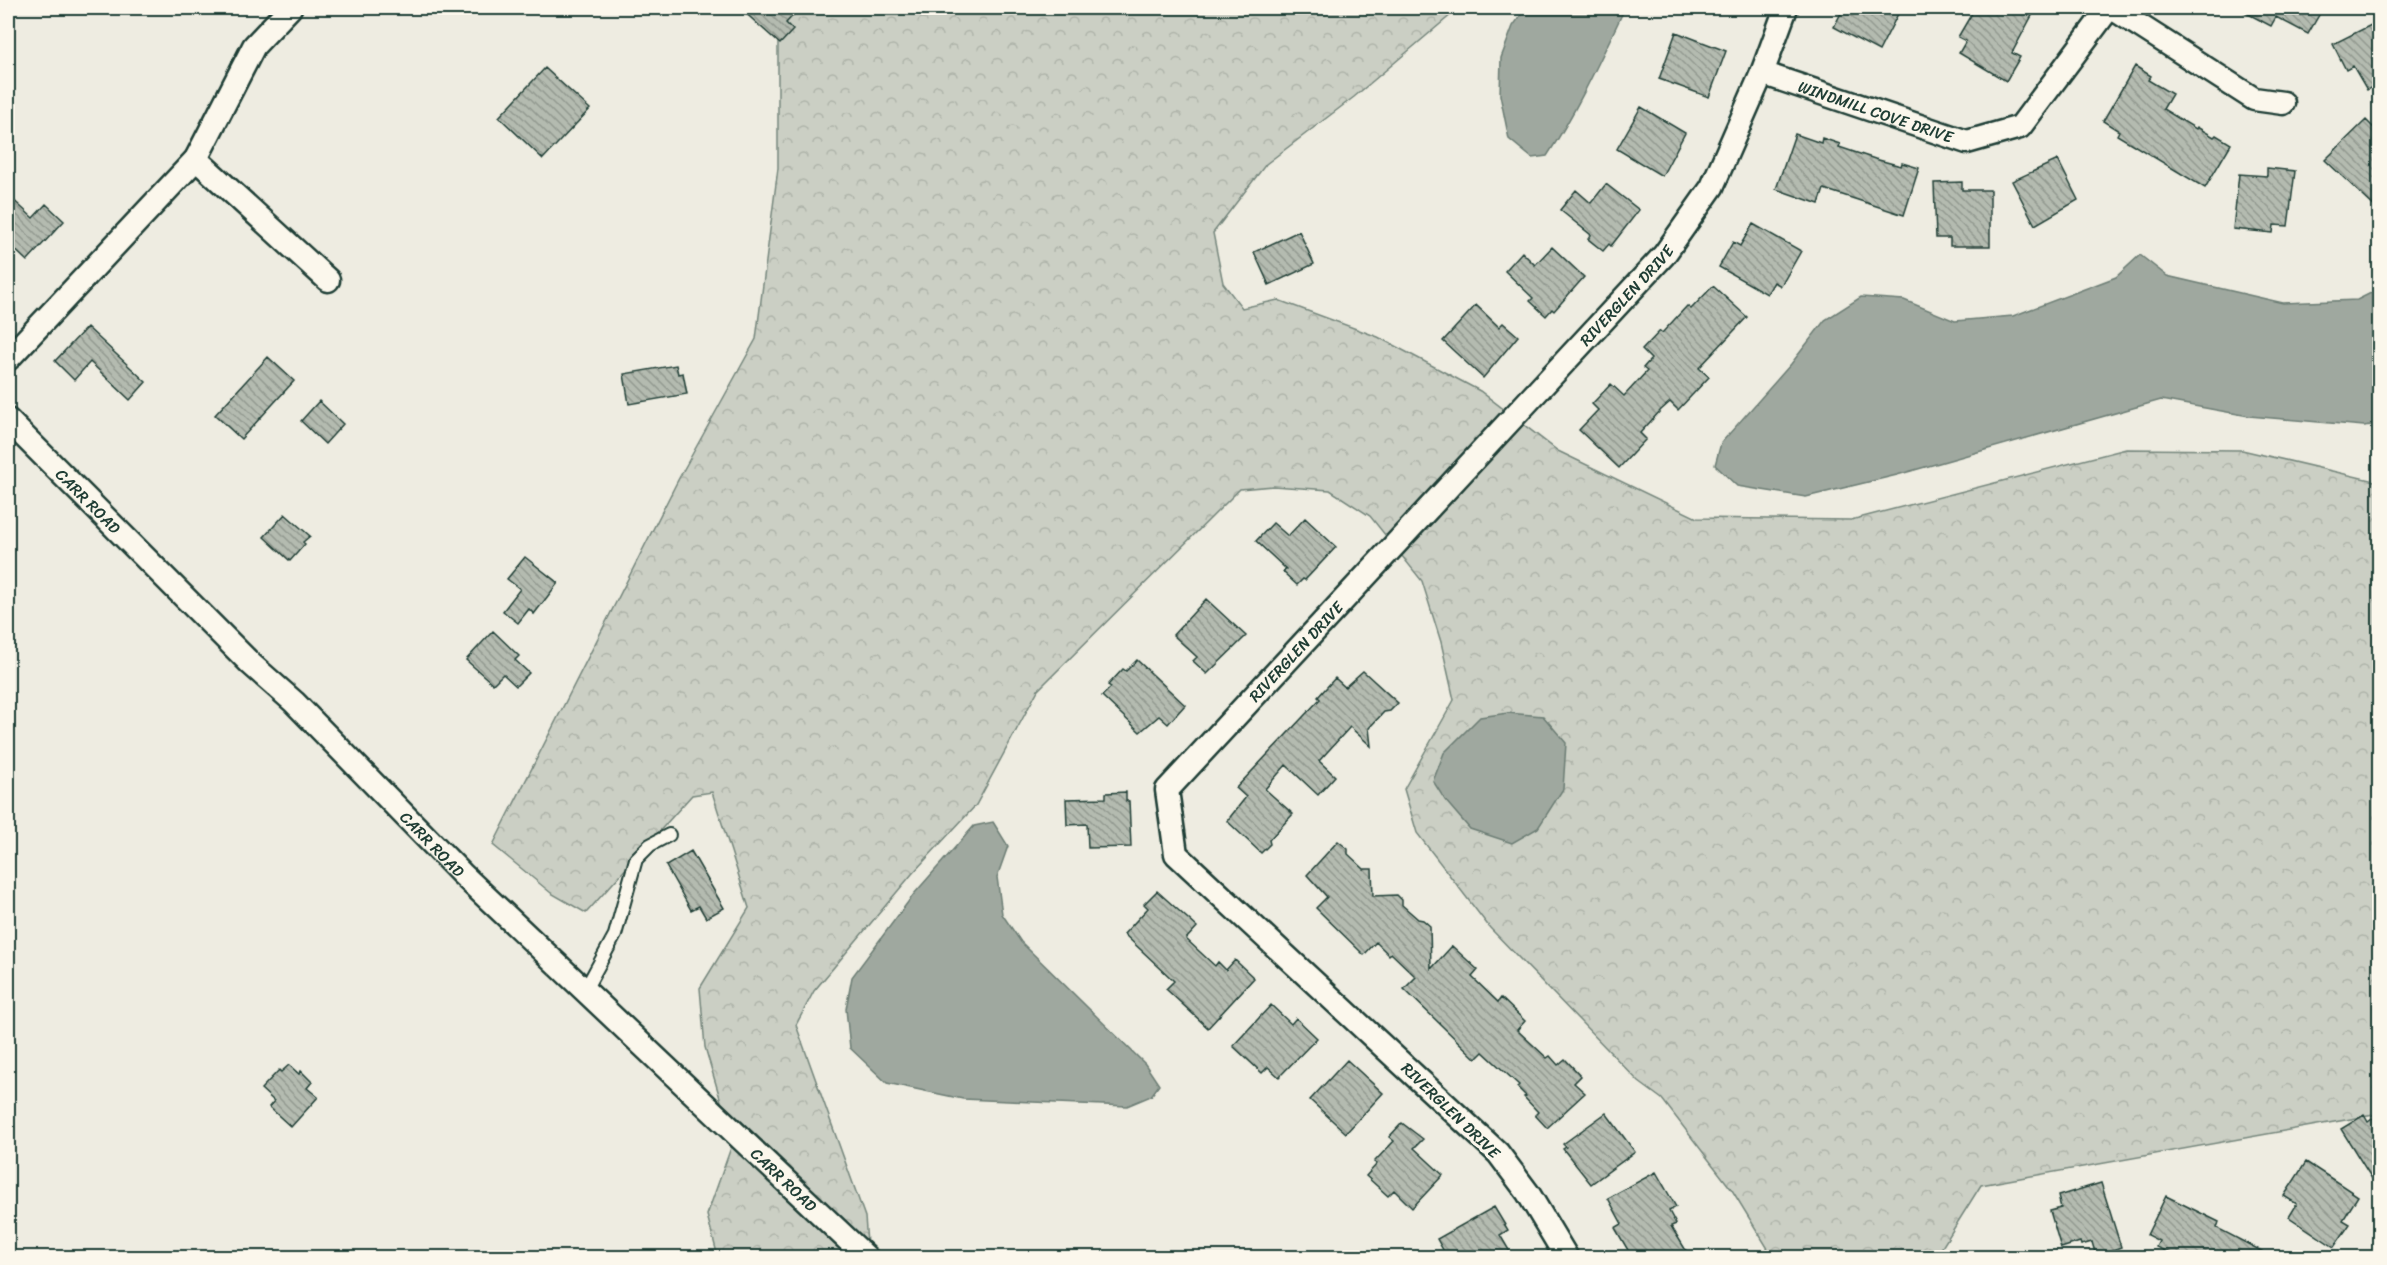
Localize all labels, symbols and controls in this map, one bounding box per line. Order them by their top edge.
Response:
street label: WINDMILL COVE DRIVE [1794,72,1958,152]
street label: RIVERGLEN DRIVE [1572,238,1683,353]
street label: CARR ROAD [48,461,128,541]
street label: RIVERGLEN DRIVE [1241,594,1352,709]
street label: CARR ROAD [392,804,472,885]
street label: RIVERGLEN DRIVE [1394,1055,1508,1167]
street label: CARR ROAD [743,1140,824,1219]

